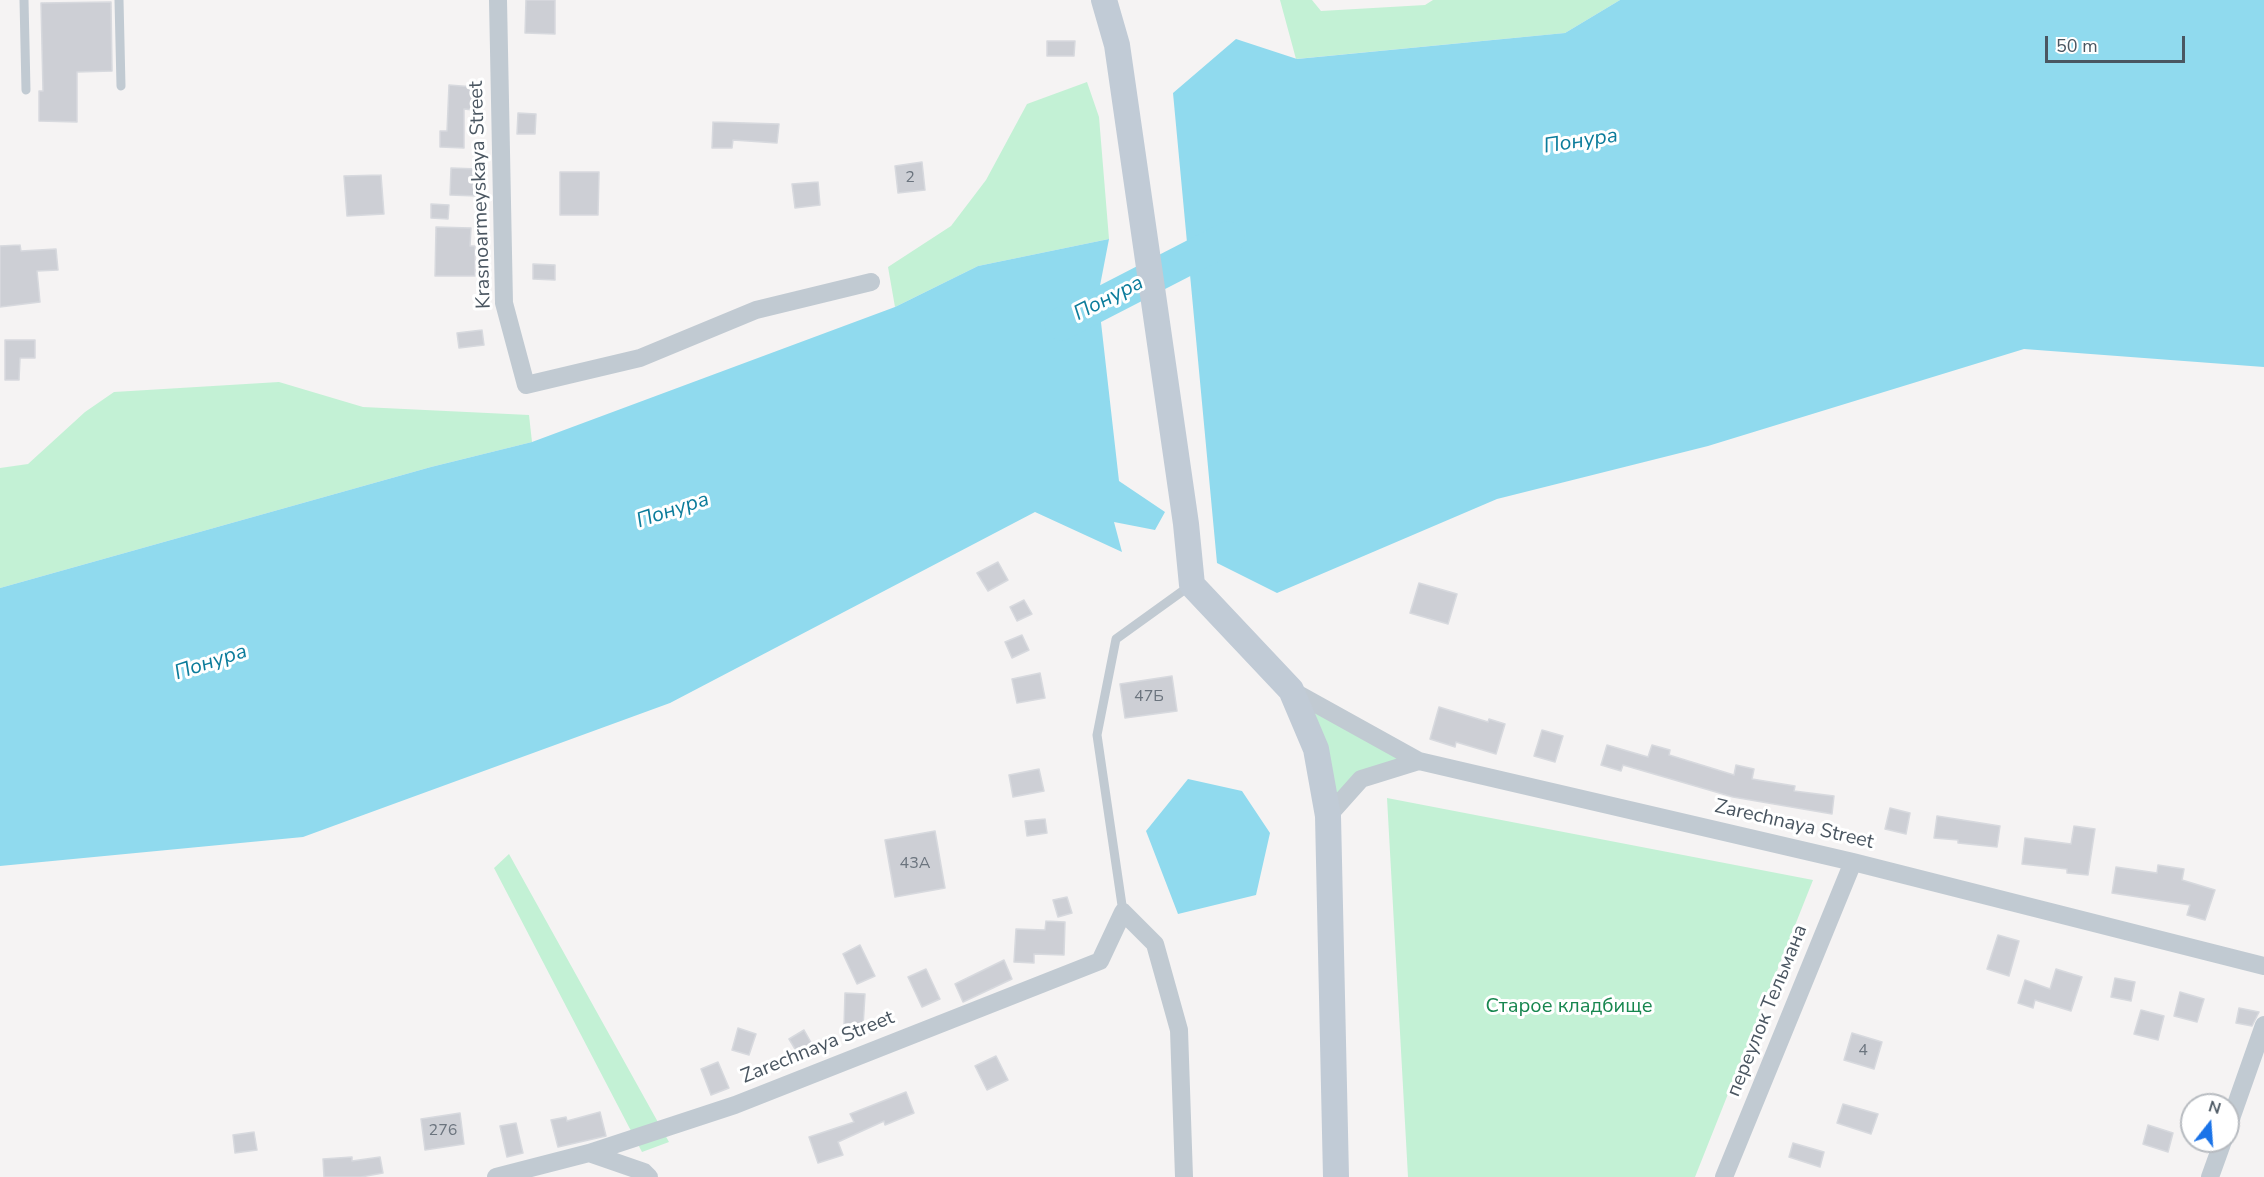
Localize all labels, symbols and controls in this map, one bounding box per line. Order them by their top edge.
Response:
scale bar [2048,24,2188,62]
text: 50 m [2056,34,2098,58]
street label: Krasnoarmeyskaya Street [465,81,497,309]
water label: Понура [1542,124,1620,160]
house number: 2 [905,168,915,188]
water label: Понура [1070,271,1148,327]
water label: Понура [634,487,712,535]
water label: Понура [172,639,250,687]
house number: 47Б [1134,687,1164,707]
street label: Zarechnaya Street [1712,795,1876,855]
house number: 43А [900,854,930,874]
street label: переулок Тельмана [1723,921,1813,1101]
park label: Старое кладбище [1485,995,1653,1019]
street label: Zarechnaya Street [738,1006,898,1090]
house number: 4 [1858,1041,1868,1061]
north arrow [2180,1093,2240,1153]
text: N [2206,1095,2224,1120]
house number: 276 [429,1121,457,1141]

